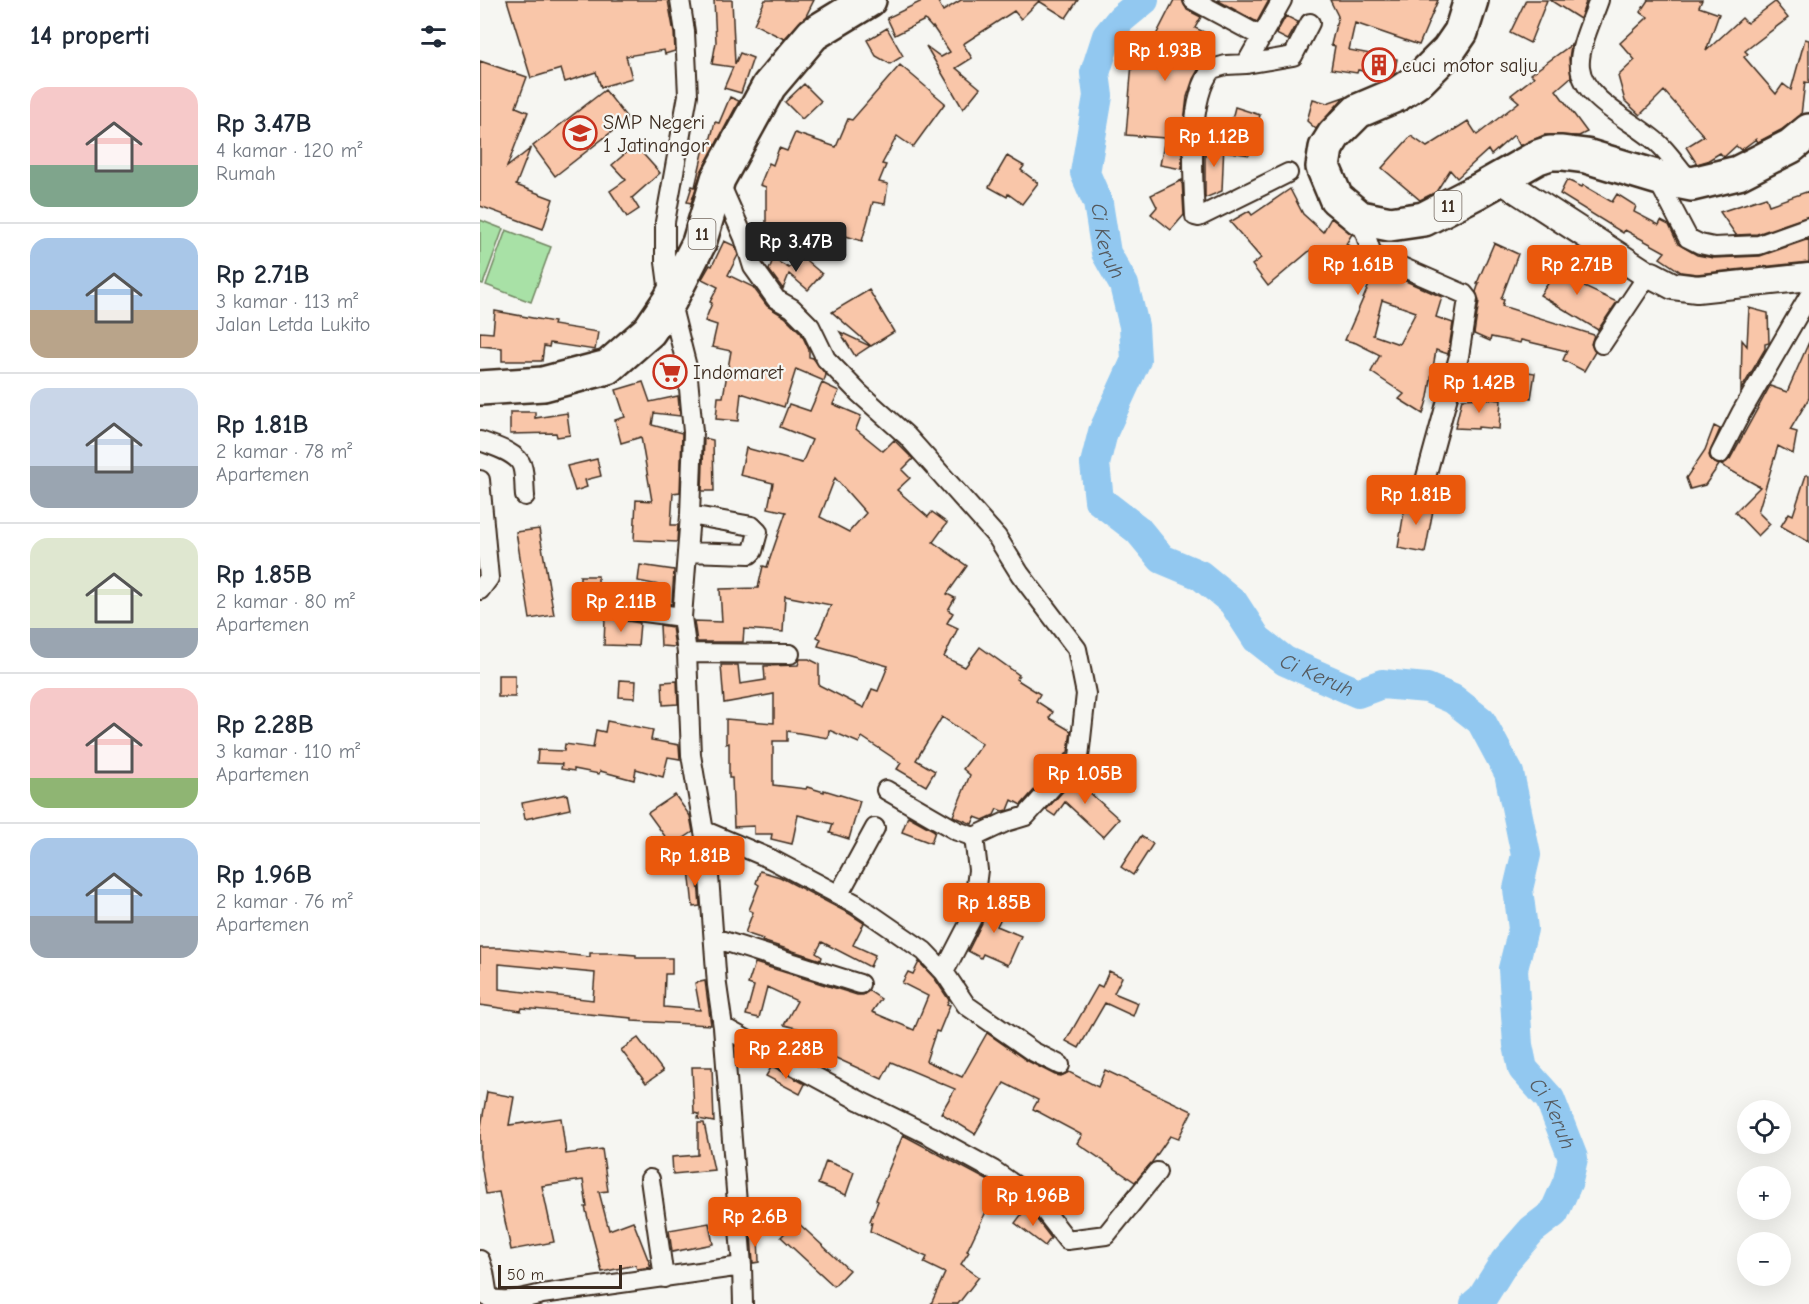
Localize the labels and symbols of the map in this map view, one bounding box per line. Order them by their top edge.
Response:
pin: Rp 1.93B [1103,31,1227,82]
building icon: cuci motor salju [1361,47,1397,83]
place label: cuci motor salju [1402,54,1538,77]
place label: SMP Negeri 1 Jatinangor [603,111,709,157]
school or university icon: SMP Negeri 1 Jatinangor [562,115,598,151]
pin: Rp 1.12B [1152,117,1276,168]
road number: 11 [1434,191,1462,221]
water label: Ci Keruh [1086,202,1130,283]
road number: 11 [688,219,716,249]
pin: Rp 3.47B [734,222,858,273]
pin: Rp 1.61B [1296,245,1420,296]
pin: Rp 2.71B [1515,245,1639,296]
supermarket icon: Indomaret [652,354,688,390]
place label: Indomaret [693,361,785,384]
pin: Rp 1.42B [1417,363,1541,414]
pin: Rp 1.81B [1354,475,1478,526]
pin: Rp 2.11B [559,582,683,633]
water label: Ci Keruh [1277,648,1357,702]
pin: Rp 1.05B [1023,754,1147,805]
pin: Rp 1.81B [633,836,757,887]
pin: Rp 1.85B [932,883,1056,934]
pin: Rp 2.28B [724,1029,848,1080]
water label: Ci Keruh [1525,1073,1580,1153]
pin: Rp 1.96B [971,1176,1095,1227]
pin: Rp 2.6B [700,1197,810,1248]
scale bar [498,1262,622,1290]

